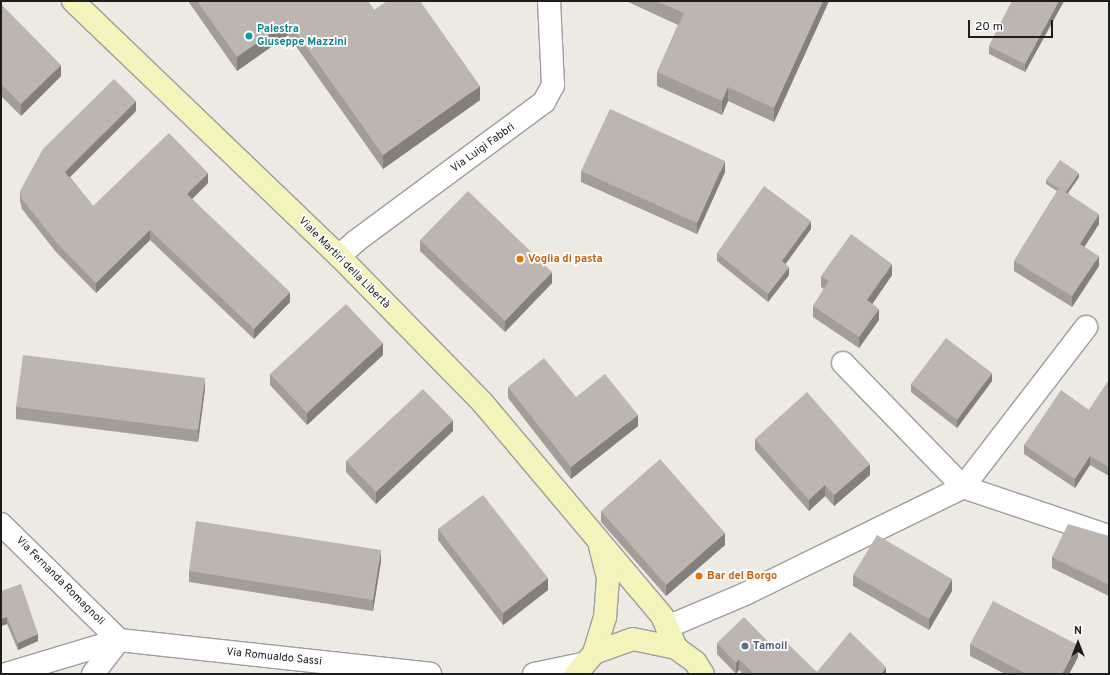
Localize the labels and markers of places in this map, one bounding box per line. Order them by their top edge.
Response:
place label: Palestra Giuseppe Mazzini [257,23,347,49]
marker: Palestra Giuseppe Mazzini [244,31,254,41]
place label: Voglia di pasta [528,252,603,266]
marker: Voglia di pasta [515,254,525,264]
place label: Bar del Borgo [707,569,777,583]
marker: Bar del Borgo [694,571,704,581]
place label: Tamoil [753,639,787,653]
marker: Tamoil [740,641,750,651]

